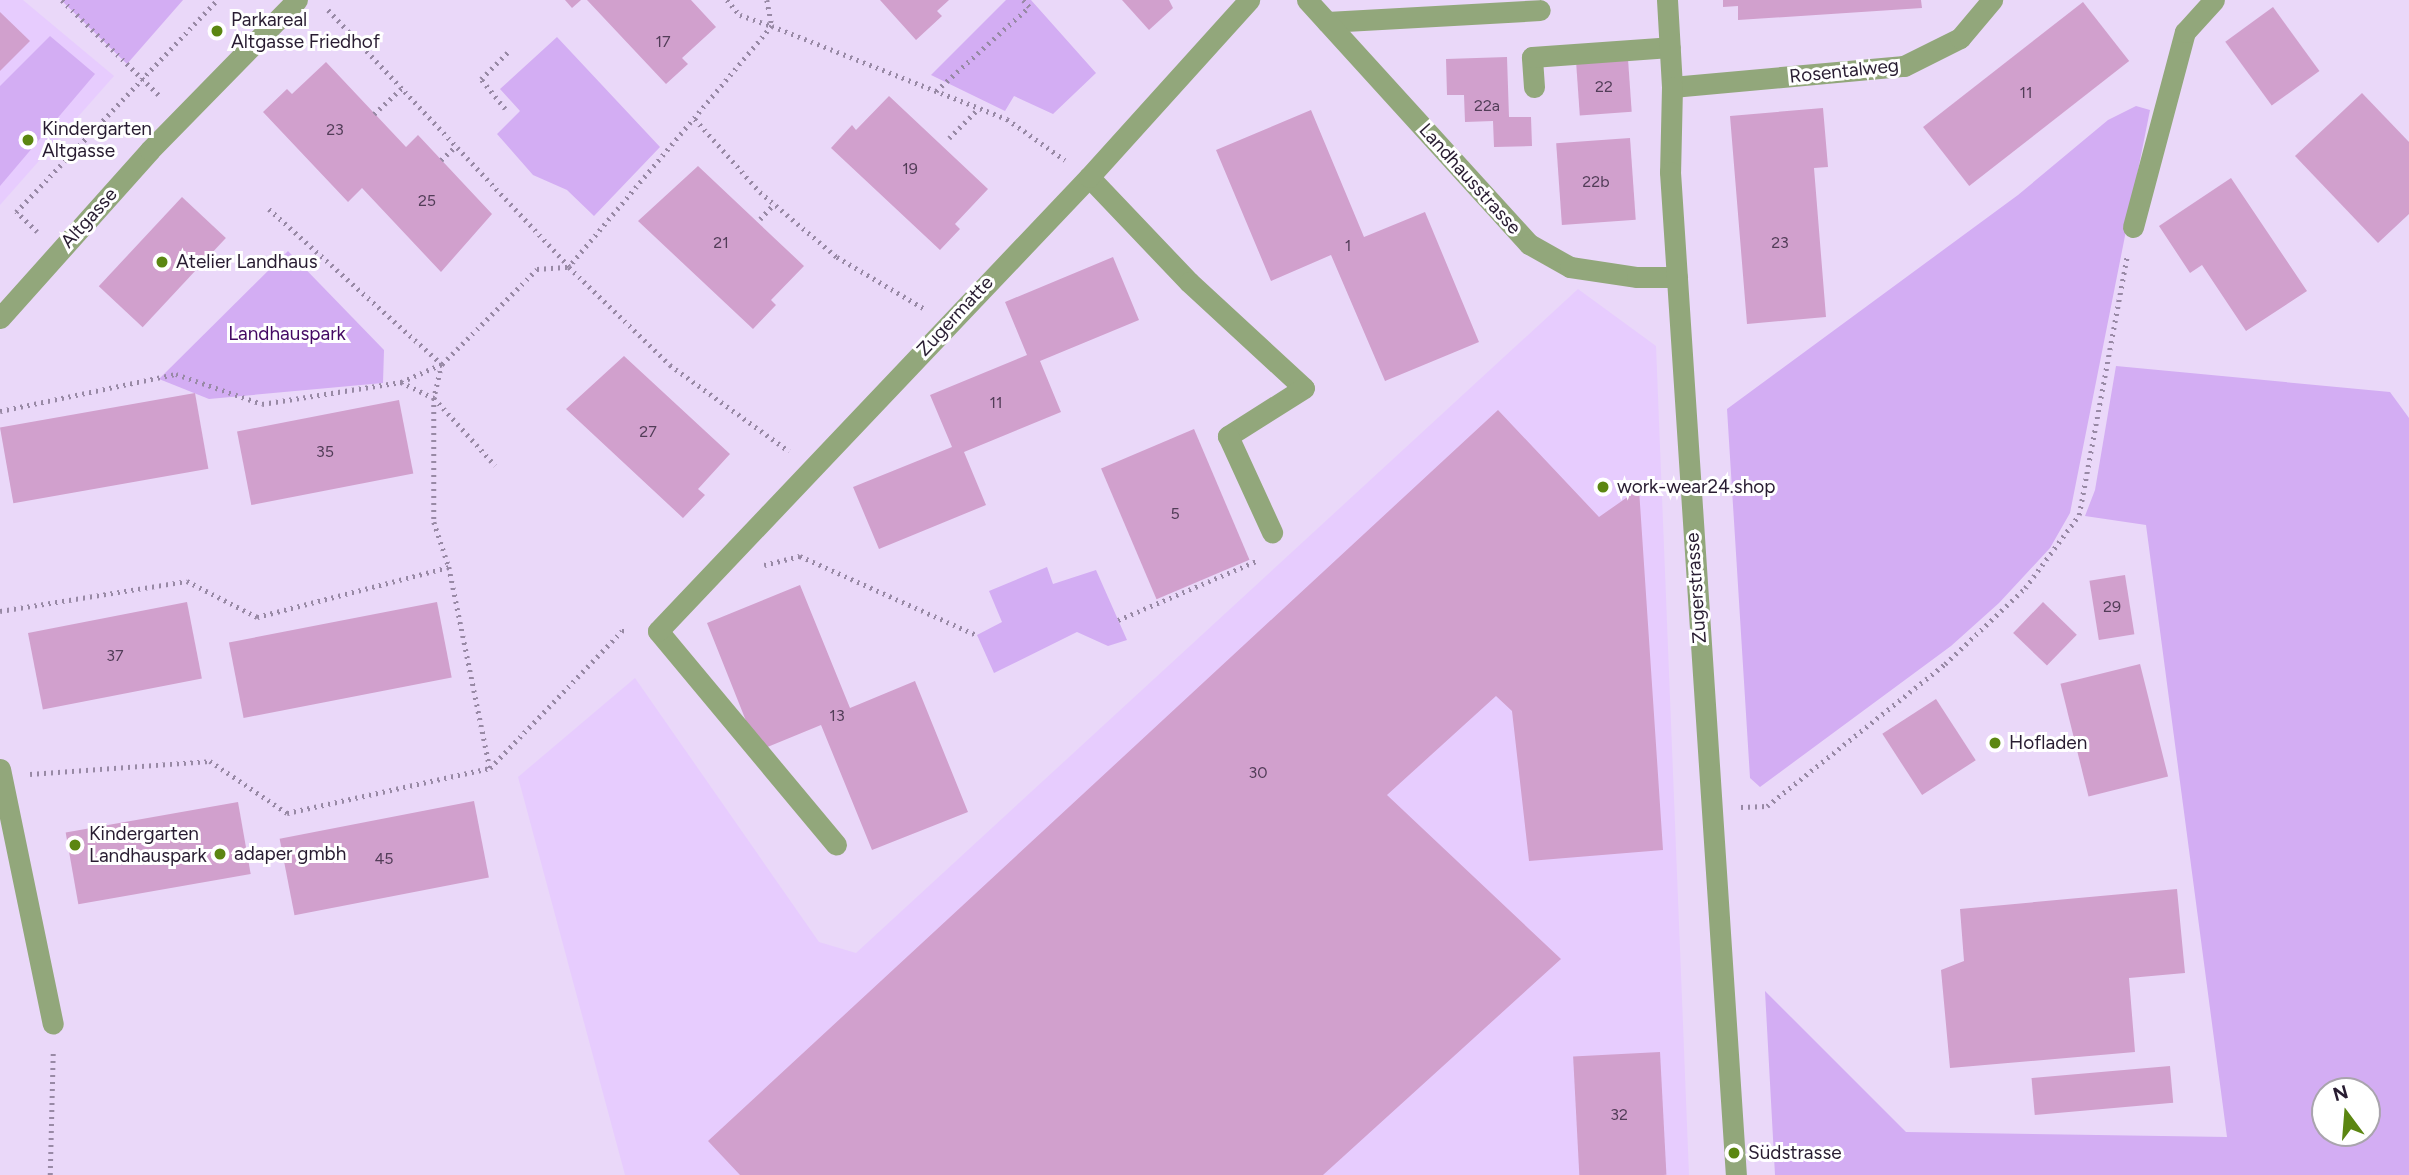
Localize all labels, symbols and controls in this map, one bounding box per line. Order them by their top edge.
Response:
place label: Parkareal Altgasse Friedhof [231,9,380,53]
marker: Parkareal Altgasse Friedhof [209,23,225,39]
house number: 17 [655,32,671,52]
street label: Rosentalweg [1788,54,1900,88]
house number: 22 [1595,77,1613,97]
house number: 11 [2019,83,2033,103]
house number: 22a [1474,96,1500,116]
place label: Kindergarten Altgasse [42,118,152,162]
street label: Landhausstrasse [1414,119,1526,239]
house number: 23 [326,120,344,140]
marker: Kindergarten Altgasse [20,132,36,148]
house number: 19 [902,159,918,179]
house number: 22b [1582,172,1610,192]
street label: Altgasse [56,183,122,253]
house number: 25 [418,191,436,211]
house number: 21 [713,233,729,253]
house number: 23 [1771,233,1789,253]
house number: 1 [1345,236,1351,256]
place label: Atelier Landhaus [176,251,318,273]
marker: Atelier Landhaus [154,254,170,270]
street label: Zugermatte [912,271,998,361]
park label: Landhauspark [228,323,346,345]
house number: 11 [989,393,1003,413]
house number: 27 [639,422,657,442]
house number: 35 [316,442,334,462]
place label: work-wear24.shop [1617,476,1775,498]
marker: work-wear24.shop [1595,479,1611,495]
house number: 5 [1170,504,1180,524]
street label: Zugerstrasse [1681,532,1711,644]
house number: 29 [2103,597,2121,617]
house number: 37 [106,646,124,666]
house number: 13 [829,706,845,726]
place label: Hofladen [2009,732,2087,754]
marker: Hofladen [1987,735,2003,751]
house number: 30 [1249,763,1267,783]
place label: Kindergarten Landhauspark [89,823,207,867]
marker: Kindergarten Landhauspark [67,837,83,853]
place label: adaper gmbh [234,843,346,865]
marker: adaper gmbh [212,846,228,862]
house number: 45 [374,849,394,869]
north arrow [2311,1077,2381,1147]
text: N [2330,1080,2351,1106]
house number: 32 [1610,1105,1628,1125]
place label: Südstrasse [1748,1142,1842,1164]
marker: Südstrasse [1726,1145,1742,1161]

